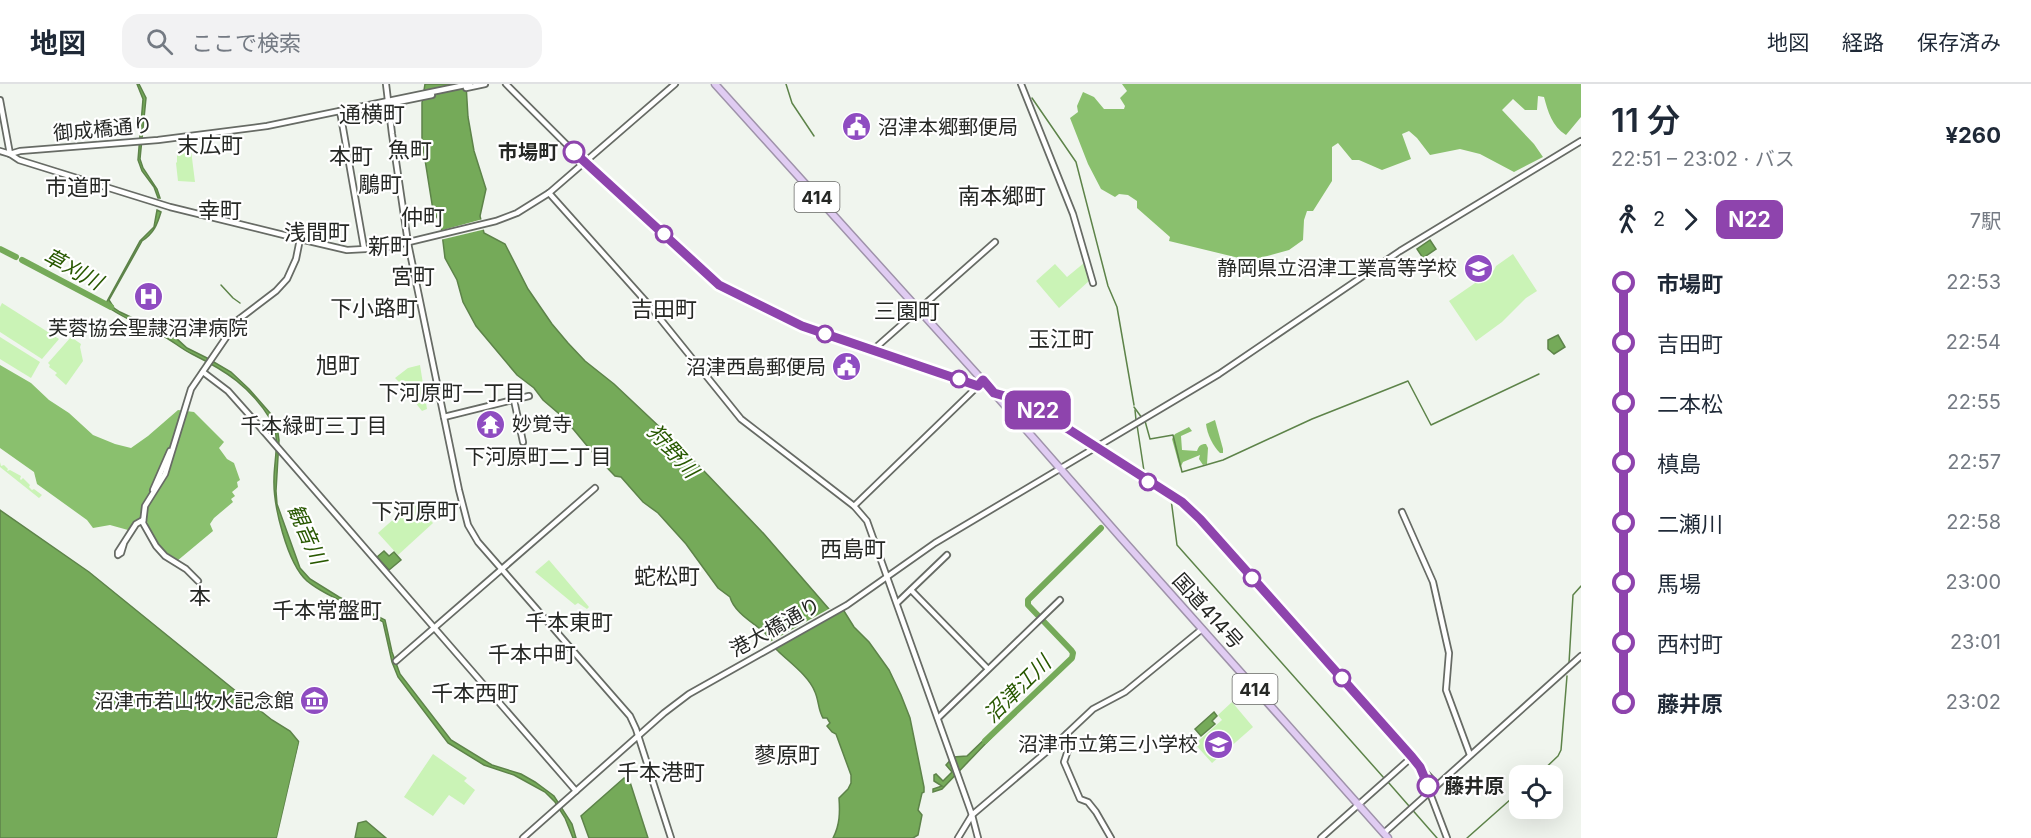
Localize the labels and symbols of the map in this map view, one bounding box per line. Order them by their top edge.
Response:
district label: 通横町 [339,101,405,127]
public building icon: 沼津本郷郵便局 [841,111,873,143]
street label: 御成橋通り [52,113,154,145]
place label: 沼津本郷郵便局 [878,115,1018,139]
district label: 末広町 [177,132,243,158]
district label: 魚町 [388,137,432,163]
place label: 市場町 [498,140,558,164]
marker: 市場町 [563,141,585,163]
district label: 本町 [329,143,373,169]
district label: 鵰町 [358,171,402,197]
district label: 市道町 [45,174,111,200]
road number: 414 [794,182,840,212]
district label: 南本郷町 [958,183,1046,209]
district label: 幸町 [198,197,242,223]
district label: 仲町 [401,204,445,230]
district label: 浅間町 [284,219,350,245]
unlabelled marker [655,225,673,243]
district label: 新町 [368,233,412,259]
water label: 草刈川 [39,243,108,296]
school or university icon: 静岡県立沼津工業高等学校 [1462,252,1494,284]
place label: 静岡県立沼津工業高等学校 [1217,256,1457,280]
district label: 宮町 [391,263,435,289]
hospital icon: 芙蓉協会聖隷沼津病院 [132,281,164,313]
district label: 下小路町 [330,295,418,321]
district label: 吉田町 [631,296,697,322]
district label: 三園町 [874,298,940,324]
place label: 芙蓉協会聖隷沼津病院 [48,316,248,340]
unlabelled marker [816,325,834,343]
district label: 玉江町 [1028,326,1094,352]
public building icon: 沼津西島郵便局 [831,351,863,383]
district label: 旭町 [316,352,360,378]
place label: 沼津西島郵便局 [686,355,826,379]
unlabelled marker [950,370,968,388]
district label: 下河原町一丁目 [379,380,526,405]
line badge: N22 [1004,390,1072,430]
temple icon: 妙覚寺 [475,408,507,440]
place label: 妙覚寺 [512,412,572,436]
district label: 千本緑町三丁目 [241,413,388,438]
water label: 狩野川 [643,419,705,484]
district label: 下河原町二丁目 [465,444,612,469]
unlabelled marker [1139,473,1157,491]
district label: 下河原町 [371,498,459,524]
water label: 観音川 [283,500,332,570]
district label: 西島町 [820,536,886,562]
district label: 蛇松町 [634,563,700,589]
street label: 国道414号 [1168,568,1248,654]
unlabelled marker [1243,569,1261,587]
district label: 本 [189,583,211,609]
street label: 港大橋通り [725,592,825,662]
district label: 千本常盤町 [272,597,382,623]
district label: 千本東町 [525,609,613,635]
district label: 千本中町 [488,641,576,667]
water label: 沼津江川 [978,649,1057,728]
unlabelled marker [1333,669,1351,687]
road number: 414 [1232,674,1278,704]
district label: 千本西町 [431,680,519,706]
museum icon: 沼津市若山牧水記念館 [299,685,331,717]
place label: 沼津市若山牧水記念館 [94,689,294,713]
school or university icon: 沼津市立第三小学校 [1203,728,1235,760]
place label: 沼津市立第三小学校 [1018,732,1198,756]
district label: 蓼原町 [754,742,820,768]
district label: 千本港町 [617,759,705,785]
place label: 藤井原 [1444,774,1504,798]
marker: 藤井原 [1417,775,1439,797]

